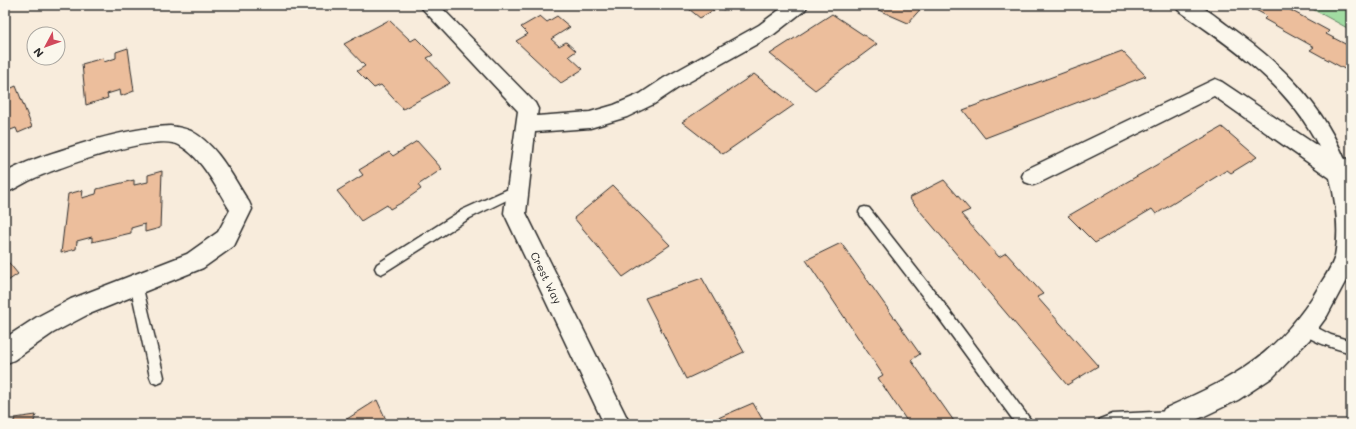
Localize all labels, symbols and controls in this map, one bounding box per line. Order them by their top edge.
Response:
north arrow [26,26,66,66]
text: N [30,45,46,61]
street label: Crest Way [527,249,566,307]

